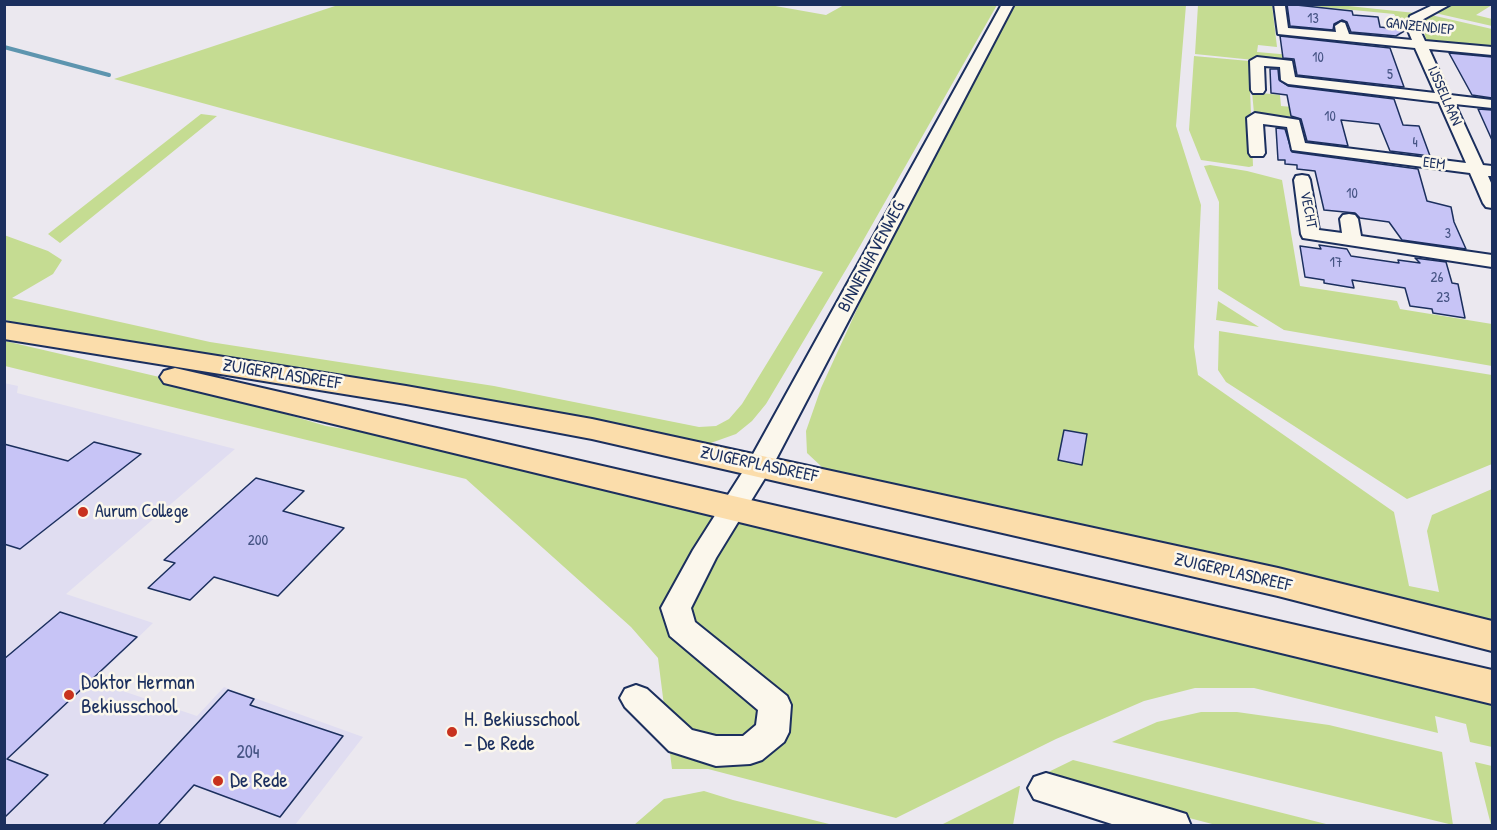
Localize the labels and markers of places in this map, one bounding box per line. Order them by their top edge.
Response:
place label: Aurum College [95,501,189,523]
marker: Aurum College [76,505,90,519]
place label: Doktor Herman Bekiusschool [81,670,195,720]
marker: Doktor Herman Bekiusschool [62,688,76,702]
place label: H. Bekiusschool - De Rede [464,707,580,757]
marker: H. Bekiusschool - De Rede [445,725,459,739]
place label: De Rede [230,768,288,794]
marker: De Rede [211,774,225,788]

